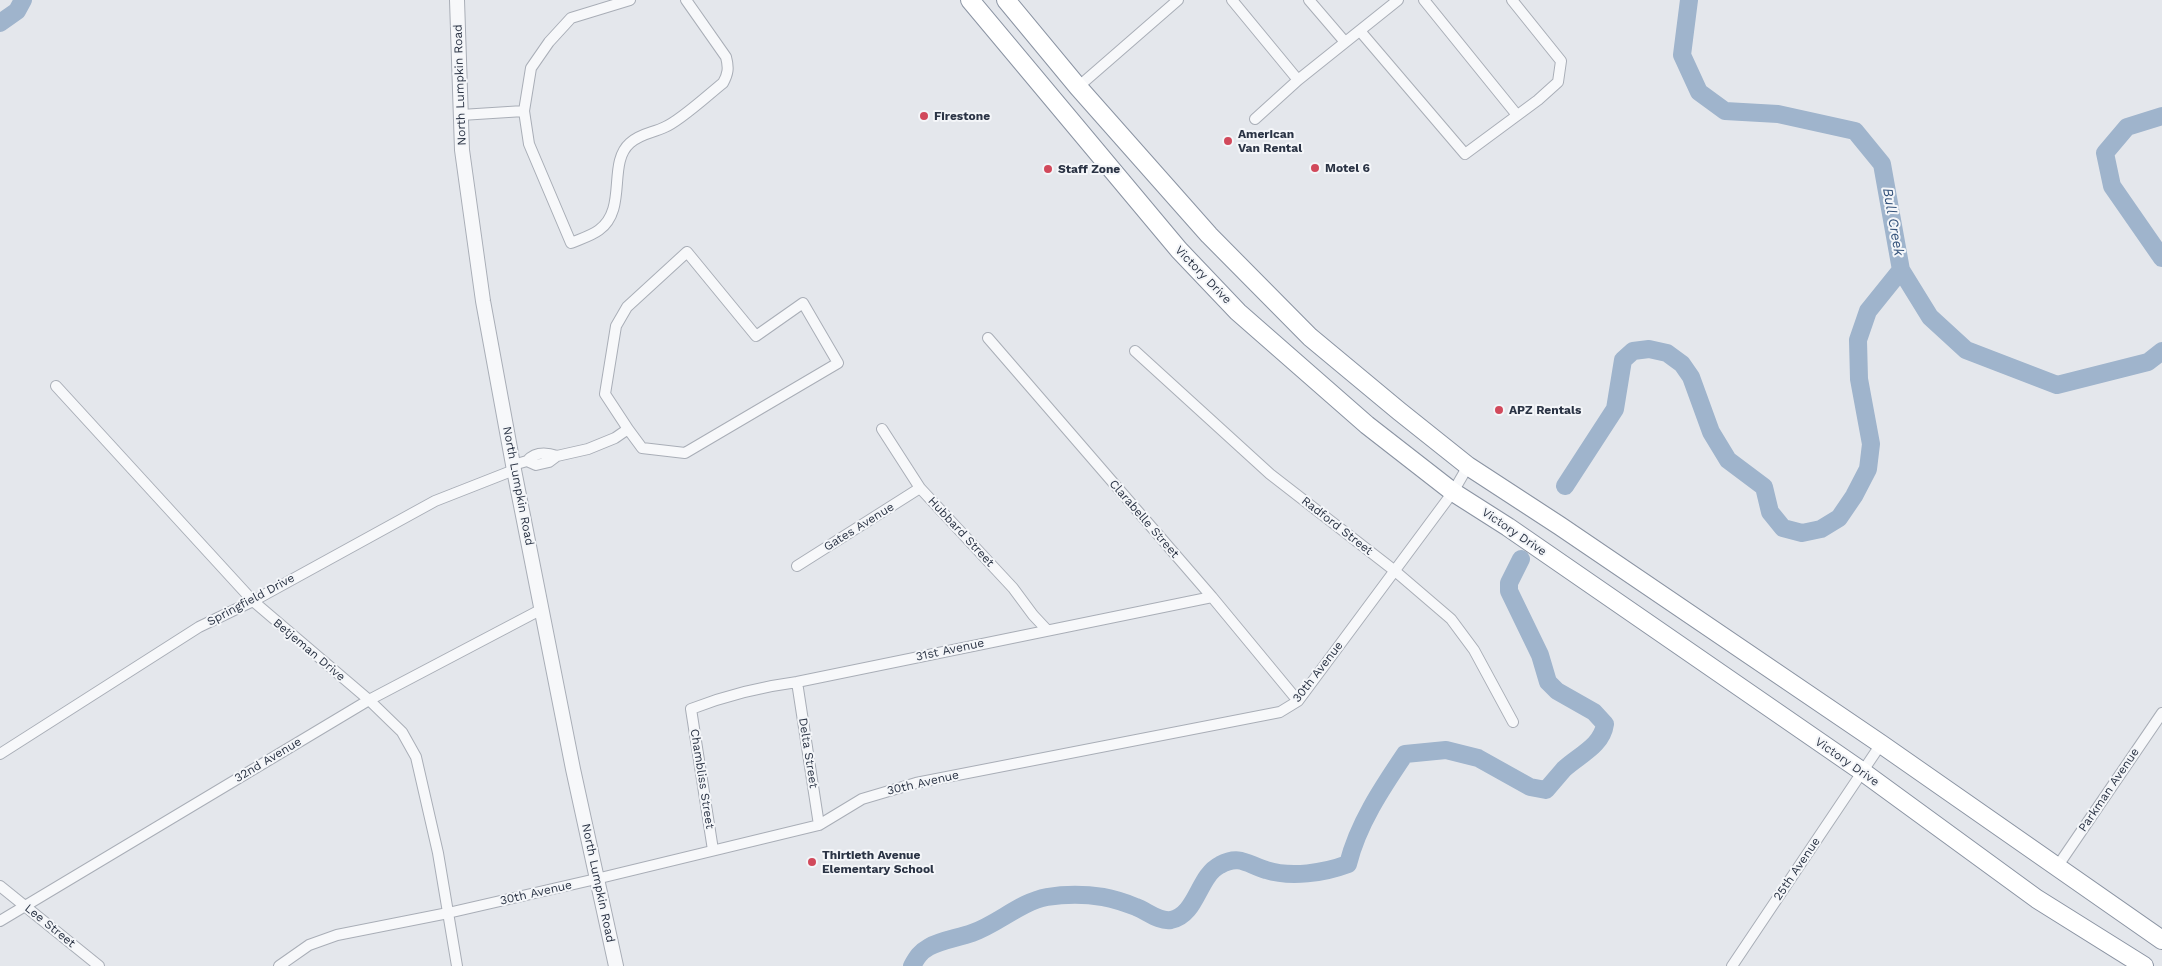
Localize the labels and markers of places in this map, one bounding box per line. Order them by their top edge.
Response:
place label: Firestone [934,109,990,123]
marker: Firestone [918,110,930,122]
place label: American Van Rental [1238,127,1302,155]
marker: American Van Rental [1222,135,1234,147]
place label: Motel 6 [1325,161,1370,175]
place label: Staff Zone [1058,162,1120,176]
marker: Motel 6 [1309,162,1321,174]
marker: Staff Zone [1042,163,1054,175]
place label: APZ Rentals [1509,403,1581,417]
marker: APZ Rentals [1493,404,1505,416]
place label: Thirtieth Avenue Elementary School [822,848,934,876]
marker: Thirtieth Avenue Elementary School [806,856,818,868]

